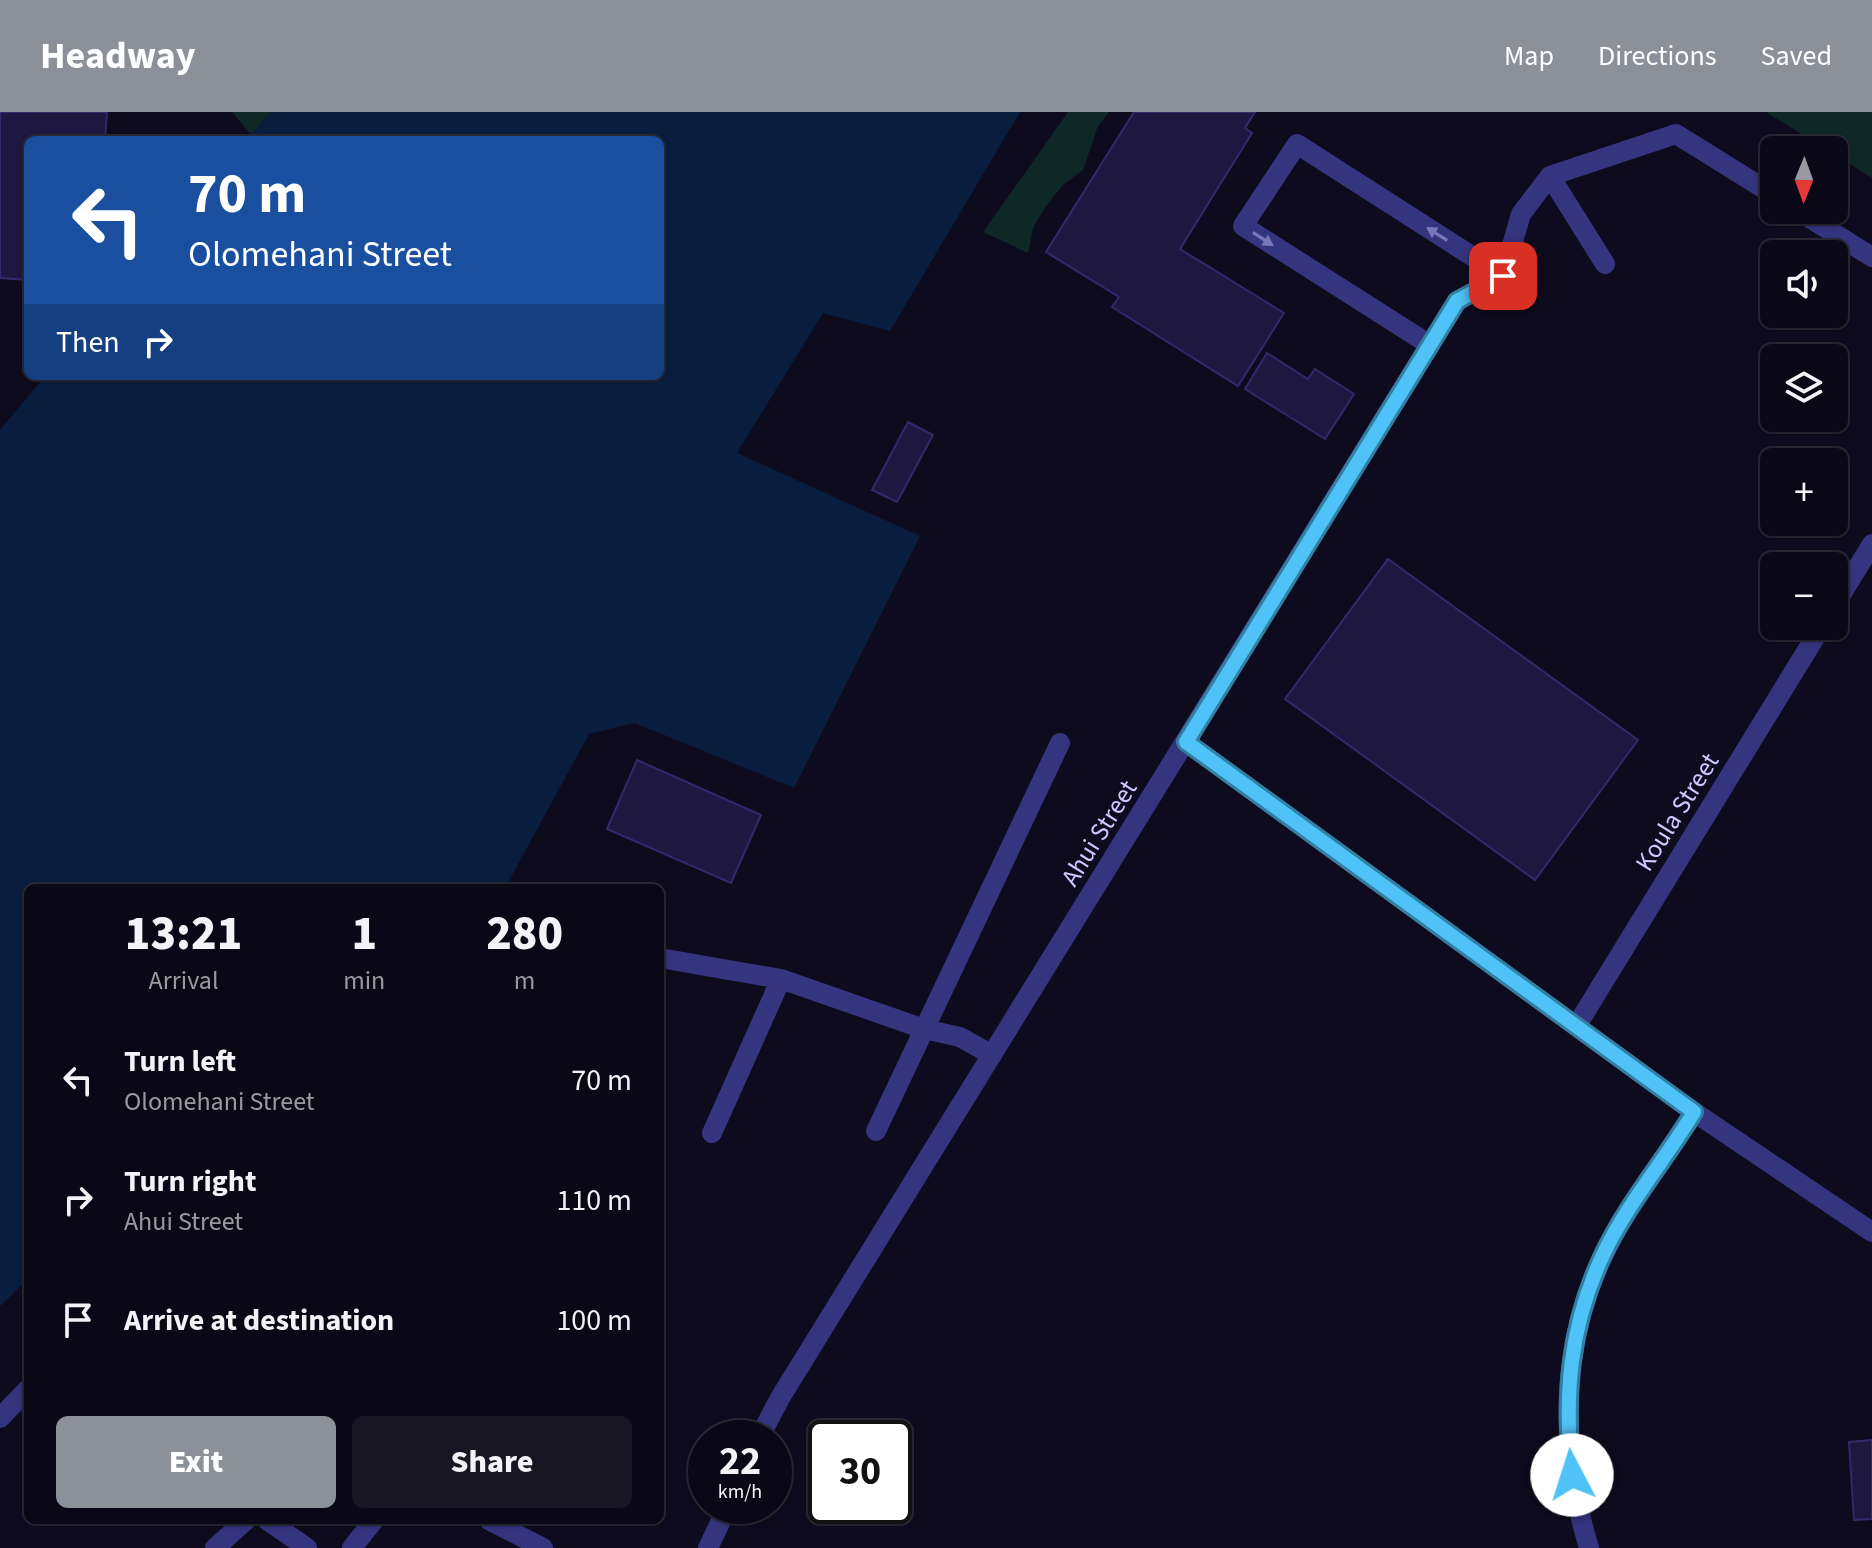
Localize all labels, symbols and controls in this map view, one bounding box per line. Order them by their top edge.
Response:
text: Headway [40,29,196,83]
text: Map [1504,36,1554,76]
text: Directions [1598,36,1717,76]
text: Saved [1761,36,1832,76]
north arrow [1760,136,1848,224]
map controls [1760,136,1848,640]
text: 70 m [188,155,306,234]
icon: left [56,168,160,272]
one-way arrow [1426,227,1448,241]
text: Olomehani Street [188,229,452,280]
one-way arrow [1253,231,1274,246]
button: sound [1760,240,1848,328]
pin [1469,242,1537,310]
icon: arrive [1481,254,1525,298]
icon: right [136,320,180,364]
text: Then [56,321,120,364]
button: layers [1760,344,1848,432]
button: + [1760,448,1848,536]
button: − [1760,552,1848,640]
street label: Koula Street [1626,746,1728,878]
street label: Ahui Street [1052,772,1146,893]
text: 13:21 [125,900,242,968]
text: 1 [351,900,377,968]
text: 280 [486,900,563,968]
text: Arrival [149,962,219,999]
text: min [343,962,385,999]
text: m [514,962,535,999]
text: Turn left [124,1040,236,1083]
icon: left [56,1058,100,1102]
text: 70 m [571,1059,632,1102]
text: Olomehani Street [124,1083,315,1120]
text: Turn right [124,1160,256,1203]
icon: right [56,1178,100,1222]
text: 110 m [556,1179,632,1222]
text: Ahui Street [124,1203,243,1240]
icon: arrive [56,1298,100,1342]
text: Arrive at destination [124,1299,394,1342]
text: 100 m [556,1299,632,1342]
button: Exit [56,1416,336,1508]
button: Share [352,1416,632,1508]
speed limit sign: 30 [808,1420,912,1524]
text: 22 [719,1433,761,1490]
position arrow [1530,1433,1614,1517]
text: km/h [718,1478,762,1506]

